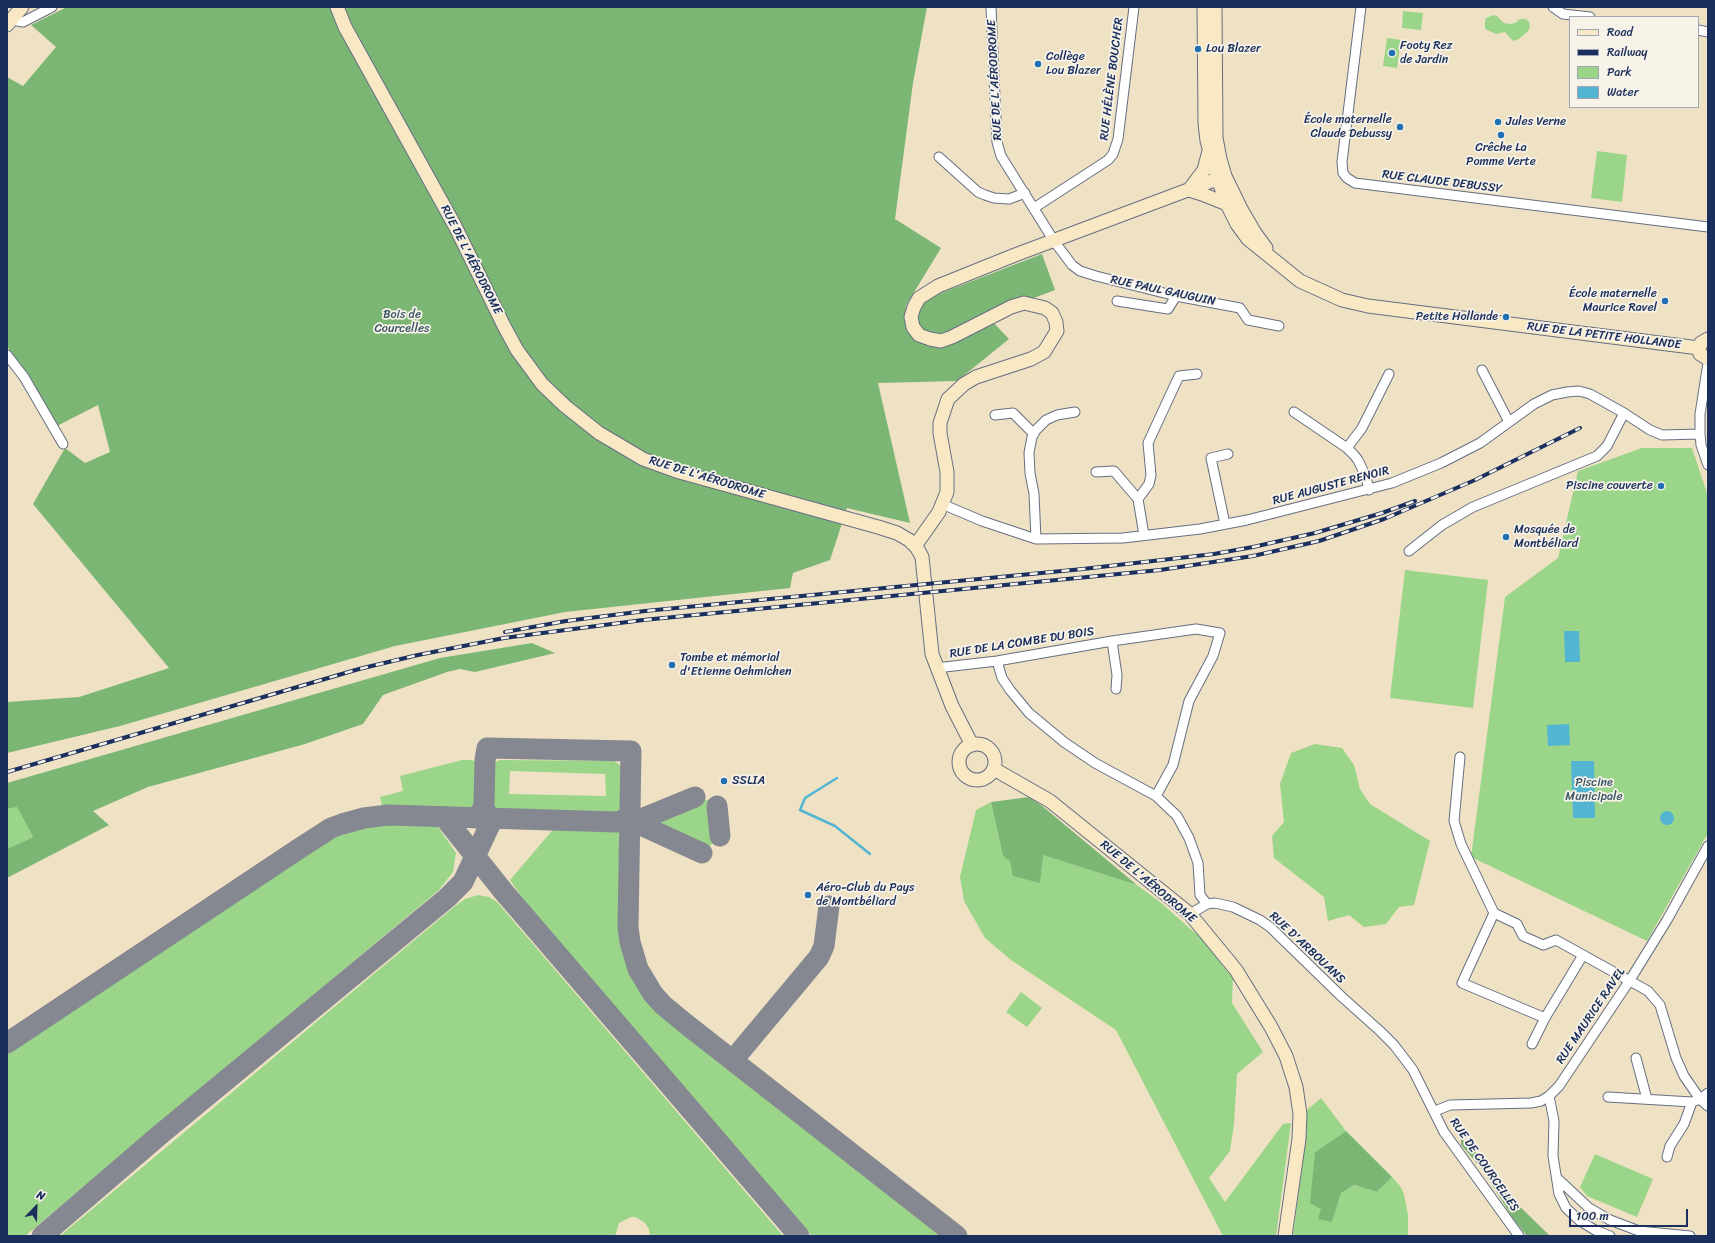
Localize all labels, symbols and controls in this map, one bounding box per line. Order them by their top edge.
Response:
legend [1569,16,1699,108]
street label: RUE HÉLÈNE BOUCHER [1097,17,1127,141]
street label: RUE DE L'AÉRODROME [985,19,1005,141]
text: Road [1607,21,1633,43]
place label: Footy Rez de Jardin [1400,39,1452,67]
text: Railway [1607,41,1648,63]
place label: Lou Blazer [1206,42,1261,56]
marker: Lou Blazer [1193,44,1203,54]
marker: Footy Rez de Jardin [1387,48,1397,58]
place label: Collège Lou Blazer [1046,50,1101,78]
marker: Collège Lou Blazer [1033,59,1043,69]
text: Park [1607,61,1632,83]
text: Water [1607,81,1639,103]
place label: École maternelle Claude Debussy [1304,113,1392,141]
place label: Jules Verne [1506,115,1566,129]
marker: Jules Verne [1493,117,1503,127]
marker: École maternelle Claude Debussy [1395,122,1405,132]
marker: Crêche La Pomme Verte [1496,130,1506,140]
place label: Crêche La Pomme Verte [1466,141,1536,169]
street label: RUE CLAUDE DEBUSSY [1381,167,1503,197]
street label: RUE DE L'AÉRODROME [437,203,505,317]
street label: RUE PAUL GAUGUIN [1109,273,1217,309]
place label: École maternelle Maurice Ravel [1569,287,1657,315]
marker: École maternelle Maurice Ravel [1660,296,1670,306]
park label: Bois de Courcelles [374,308,430,336]
place label: Petite Hollande [1416,310,1498,324]
marker: Petite Hollande [1501,312,1511,322]
street label: RUE DE LA PETITE HOLLANDE [1526,319,1682,353]
street label: RUE DE L'AÉRODROME [647,453,767,503]
street label: RUE AUGUSTE RENOIR [1271,464,1391,508]
place label: Piscine couverte [1566,479,1653,493]
marker: Piscine couverte [1656,481,1666,491]
place label: Mosquée de Montbéliard [1514,523,1578,551]
marker: Mosquée de Montbéliard [1501,532,1511,542]
street label: RUE DE LA COMBE DU BOIS [949,624,1095,662]
place label: Tombe et mémorial d'Etienne Oehmichen [680,651,791,679]
marker: Tombe et mémorial d'Etienne Oehmichen [667,660,677,670]
place label: SSLIA [732,774,765,788]
marker: SSLIA [719,776,729,786]
park label: Piscine Municipale [1565,776,1623,804]
street label: RUE DE L'AÉRODROME [1097,838,1199,926]
place label: Aéro-Club du Pays de Montbéliard [816,881,914,909]
marker: Aéro-Club du Pays de Montbéliard [803,890,813,900]
street label: RUE D'ARBOUANS [1266,909,1348,987]
street label: RUE MAURICE RAVEL [1553,965,1629,1067]
street label: RUE DE COURCELLES [1446,1116,1522,1214]
text: N [34,1185,48,1206]
north arrow [16,1187,56,1227]
scale bar [1571,1201,1690,1227]
text: 100 m [1576,1205,1609,1227]

